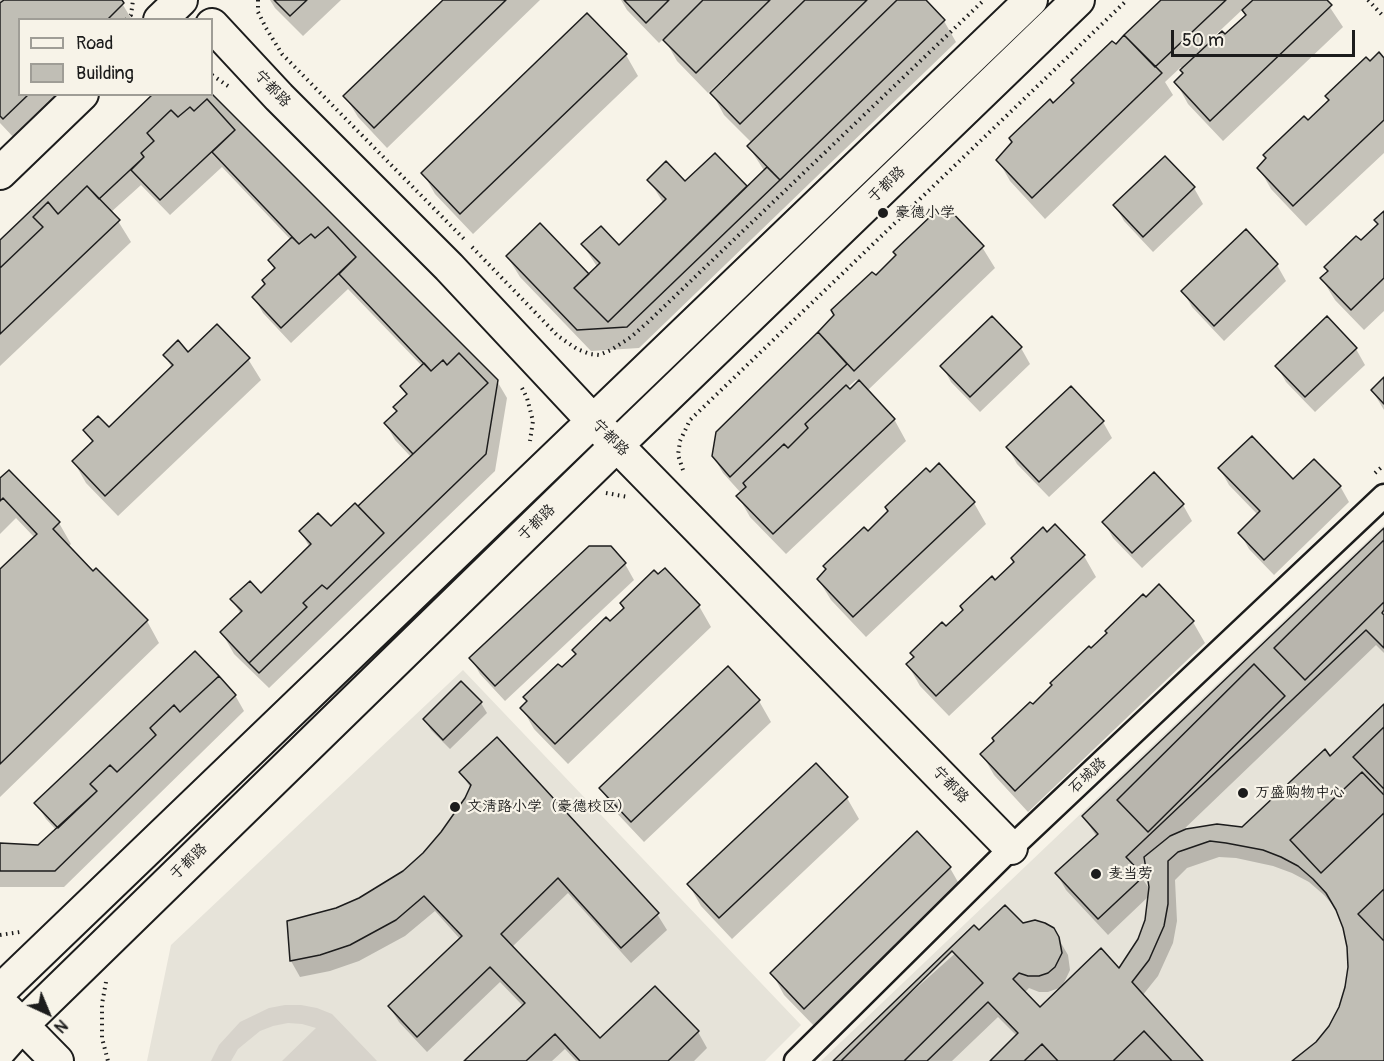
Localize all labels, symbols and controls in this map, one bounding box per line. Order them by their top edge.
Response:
legend [18,18,213,96]
scale bar [1174,18,1358,56]
text: 50 m [1182,29,1224,52]
text: Road [76,32,113,55]
text: Building [76,62,134,85]
street label: 宁都路 [250,67,294,111]
street label: 于都路 [865,163,909,207]
place label: 豪德小学 [895,204,955,222]
marker: 豪德小学 [876,206,890,220]
street label: 宁都路 [588,416,632,460]
street label: 于都路 [515,501,559,545]
street label: 石城路 [1065,754,1111,798]
street label: 宁都路 [928,763,972,807]
place label: 万盛购物中心 [1255,784,1345,802]
marker: 万盛购物中心 [1236,786,1250,800]
place label: 文清路小学（豪德校区） [467,798,632,816]
marker: 文清路小学（豪德校区） [448,800,462,814]
street label: 于都路 [167,840,211,884]
place label: 麦当劳 [1108,865,1153,883]
marker: 麦当劳 [1089,867,1103,881]
north arrow [18,983,78,1043]
text: N [50,1015,71,1037]

